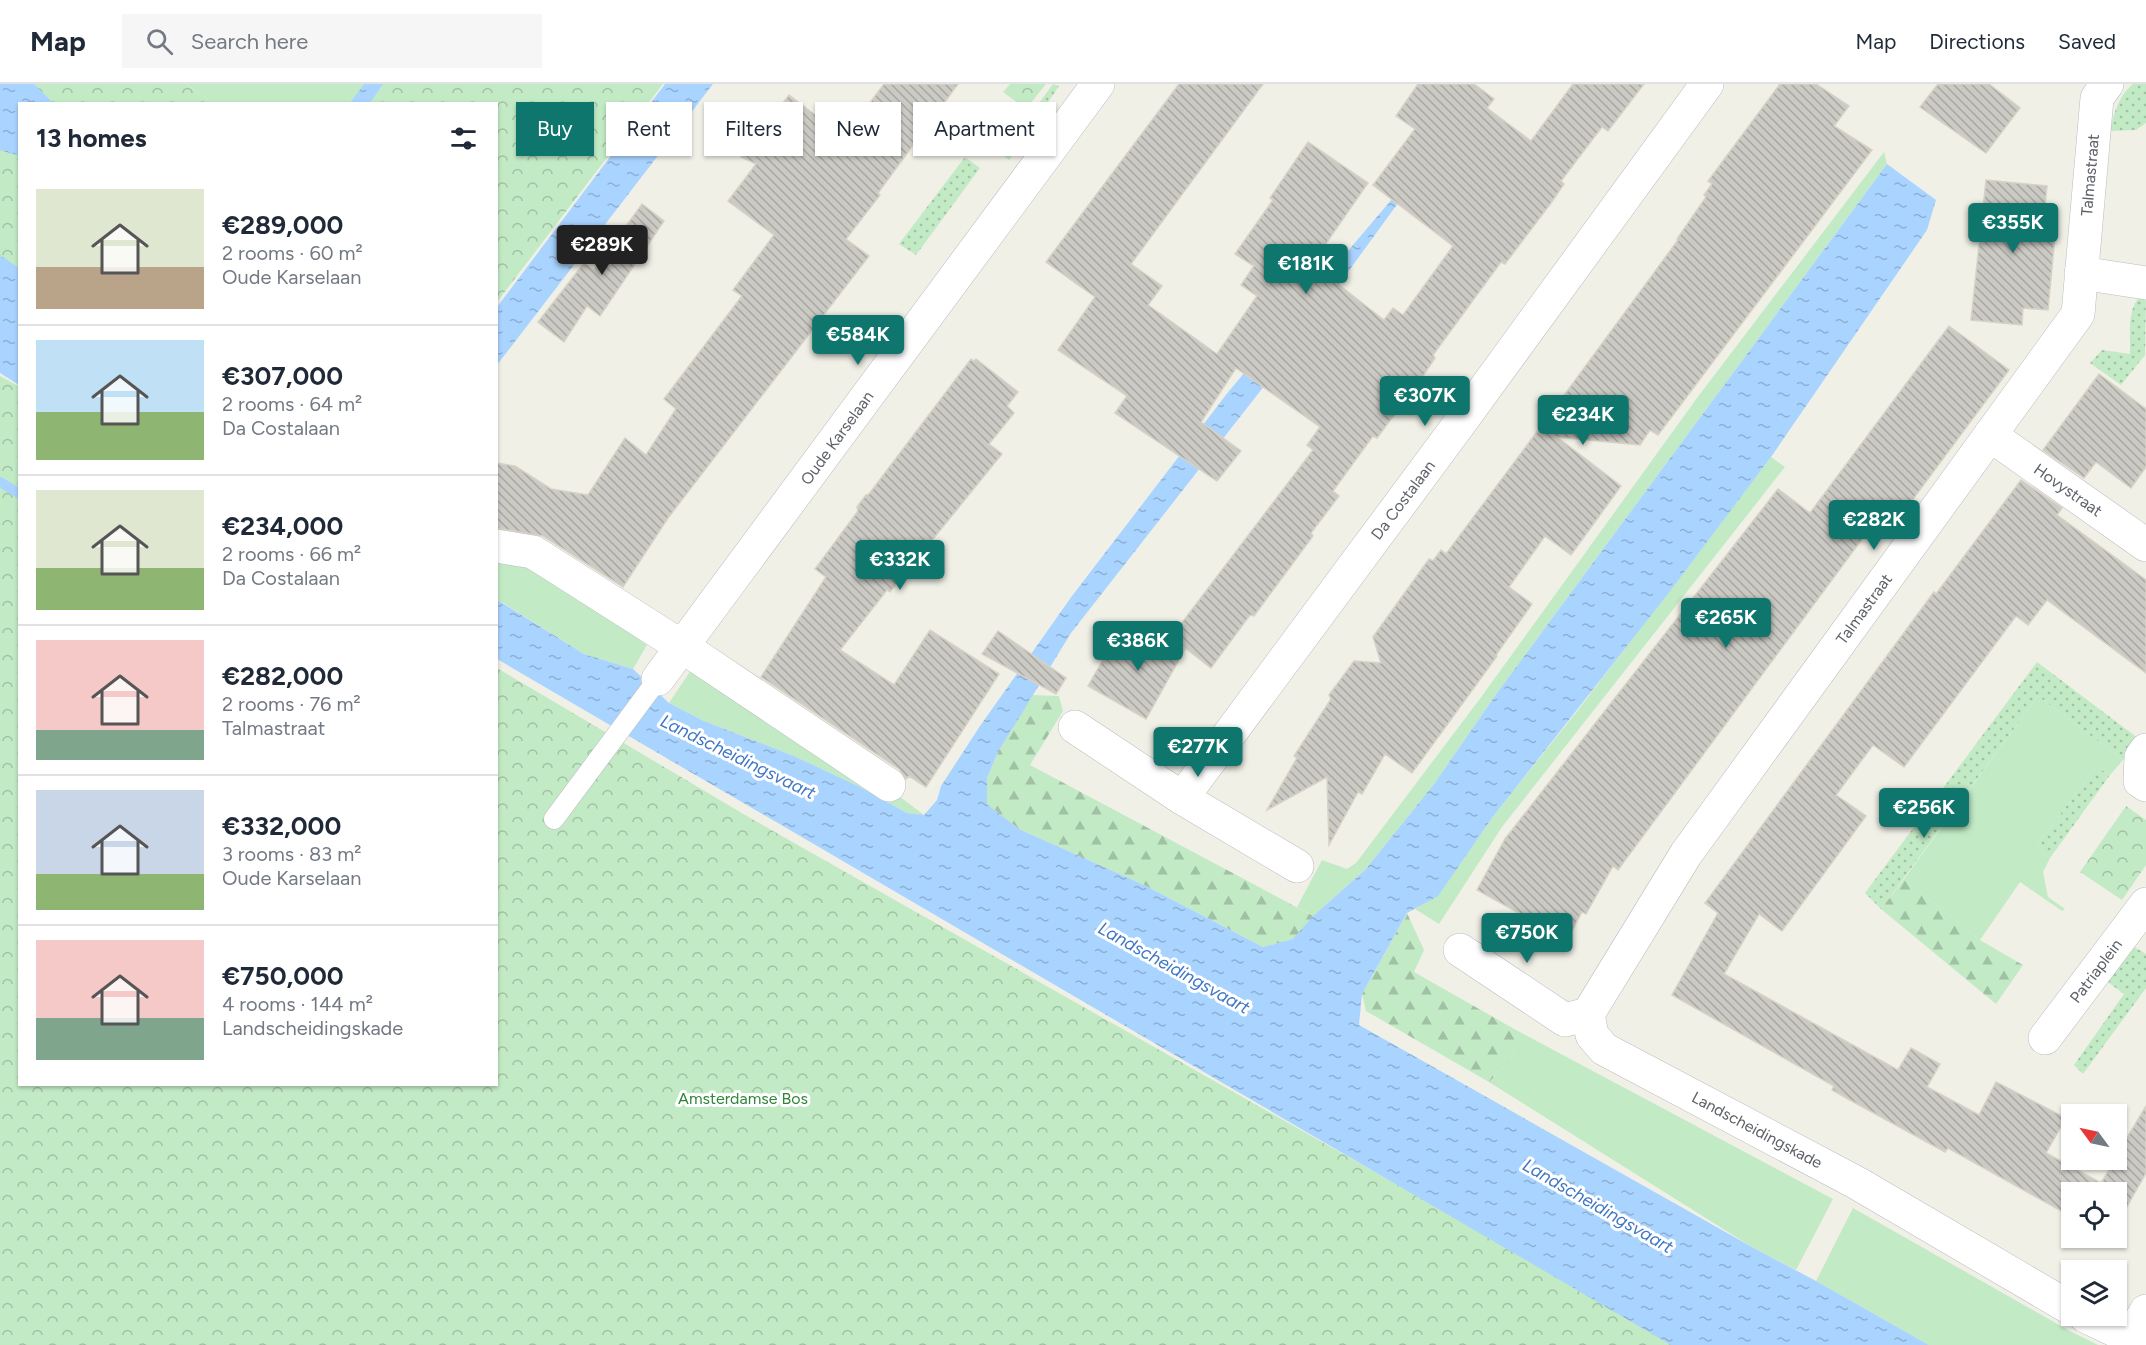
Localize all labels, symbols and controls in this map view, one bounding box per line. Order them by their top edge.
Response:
search box [122,14,542,68]
text: Map [30,24,86,58]
icon: search [143,25,176,58]
text: Search here [191,28,308,55]
text: Map [1855,29,1896,54]
text: Directions [1929,29,2025,54]
text: Saved [2058,29,2116,54]
chip: Buy [516,102,594,156]
chip: Rent [606,102,692,156]
chip: Filters [704,102,803,156]
chip: New [815,102,901,156]
chip: Apartment [913,102,1056,156]
text: 13 homes [36,122,147,154]
icon: filters [447,122,480,155]
street label: Talmastraat [2077,133,2103,217]
pin: €355K [1971,203,2055,254]
text: €289,000 [222,209,343,241]
text: €355K [1982,210,2044,234]
icon: home [84,213,156,285]
pin: €289K [560,225,644,276]
text: €289K [571,232,633,256]
text: 2 rooms · 60 m² [222,241,363,265]
pin: €181K [1264,244,1348,295]
text: €181K [1278,251,1334,275]
text: Oude Karselaan [222,265,361,289]
pin: €584K [816,315,900,366]
text: €584K [826,322,890,346]
text: €307,000 [222,360,343,392]
icon: home [84,364,156,436]
pin: €307K [1383,376,1467,427]
text: €307K [1394,383,1456,407]
street label: Oude Karselaan [797,387,878,489]
text: 2 rooms · 64 m² [222,392,362,416]
pin: €234K [1541,395,1625,446]
text: €234K [1552,402,1614,426]
text: Da Costalaan [222,416,340,440]
street label: Da Costalaan [1367,457,1439,543]
street label: Hovystraat [2030,460,2106,520]
pin: €282K [1832,500,1916,551]
text: €282K [1843,507,1905,531]
text: €234,000 [222,510,343,542]
icon: home [84,514,156,586]
pin: €332K [858,540,942,591]
text: 2 rooms · 66 m² [222,542,361,566]
text: €332K [869,547,931,571]
text: Da Costalaan [222,566,340,590]
street label: Talmastraat [1832,570,1896,648]
pin: €265K [1684,598,1768,649]
text: €265K [1695,605,1757,629]
pin: €386K [1096,621,1180,672]
text: €386K [1107,628,1169,652]
text: €282,000 [222,660,343,692]
icon: home [84,664,156,736]
text: 2 rooms · 76 m² [222,692,361,716]
water label: Landscheidingsvaart [657,710,819,804]
text: Talmastraat [222,716,325,740]
pin: €277K [1156,727,1240,778]
text: €277K [1167,734,1229,758]
pin: €256K [1882,788,1966,839]
text: €256K [1893,795,1955,819]
text: €332,000 [222,810,341,842]
icon: home [84,814,156,886]
text: 3 rooms · 83 m² [222,842,361,866]
text: Oude Karselaan [222,866,361,890]
pin: €750K [1485,913,1569,964]
water label: Landscheidingsvaart [1094,917,1254,1019]
text: €750K [1496,920,1558,944]
street label: Patriaplein [2066,935,2126,1007]
text: €750,000 [222,960,344,992]
icon: home [84,964,156,1036]
text: 4 rooms · 144 m² [222,992,373,1016]
text: Landscheidingskade [222,1016,403,1040]
street label: Landscheidingskade [1689,1088,1826,1173]
park label: Amsterdamse Bos [678,1089,808,1108]
north arrow [2061,1104,2127,1170]
map controls [2061,1104,2127,1326]
water label: Landscheidingsvaart [1519,1154,1677,1258]
button: locate [2061,1182,2127,1248]
button: layers [2061,1260,2127,1326]

